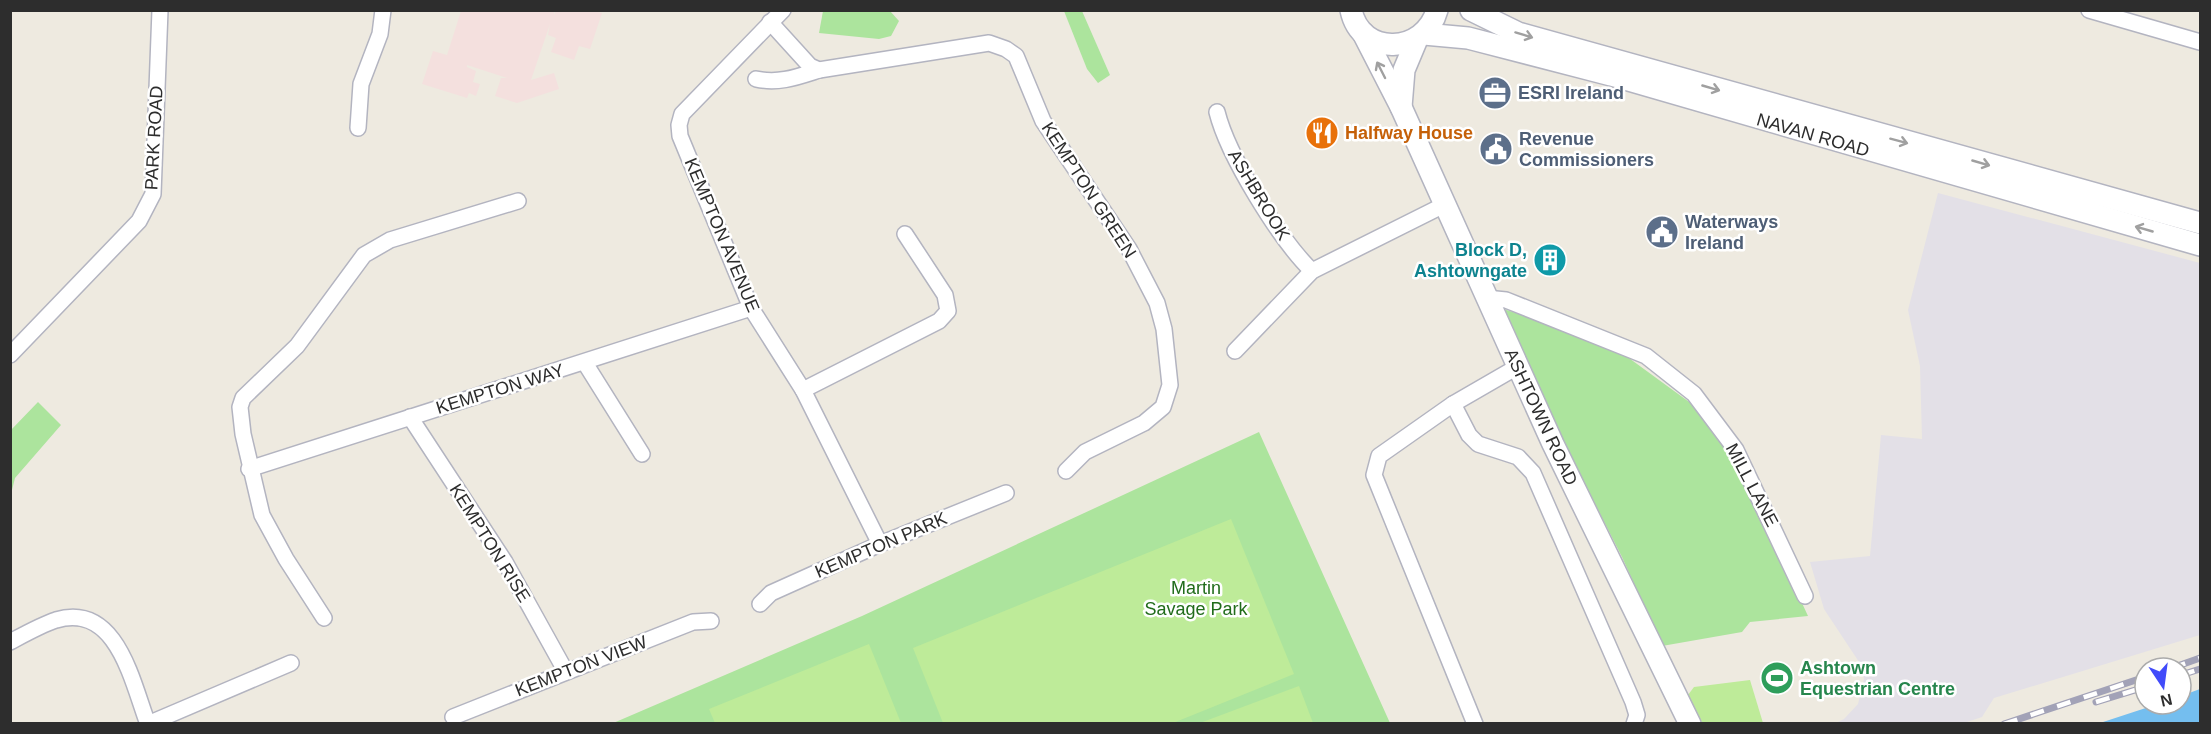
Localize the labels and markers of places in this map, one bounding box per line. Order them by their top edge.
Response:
office icon: ESRI Ireland [1477,75,1513,111]
place label: ESRI Ireland [1518,83,1624,103]
restaurant icon: Halfway House [1304,115,1340,151]
place label: Halfway House [1345,123,1473,143]
place label: Revenue Commissioners [1519,129,1654,170]
public building icon: Revenue Commissioners [1478,131,1514,167]
place label: Waterways Ireland [1685,212,1778,253]
public building icon: Waterways Ireland [1644,214,1680,250]
place label: Block D, Ashtowngate [1414,240,1527,281]
building icon: Block D, Ashtowngate [1532,242,1568,278]
place label: Ashtown Equestrian Centre [1800,658,1955,699]
sports icon: Ashtown Equestrian Centre [1759,660,1795,696]

